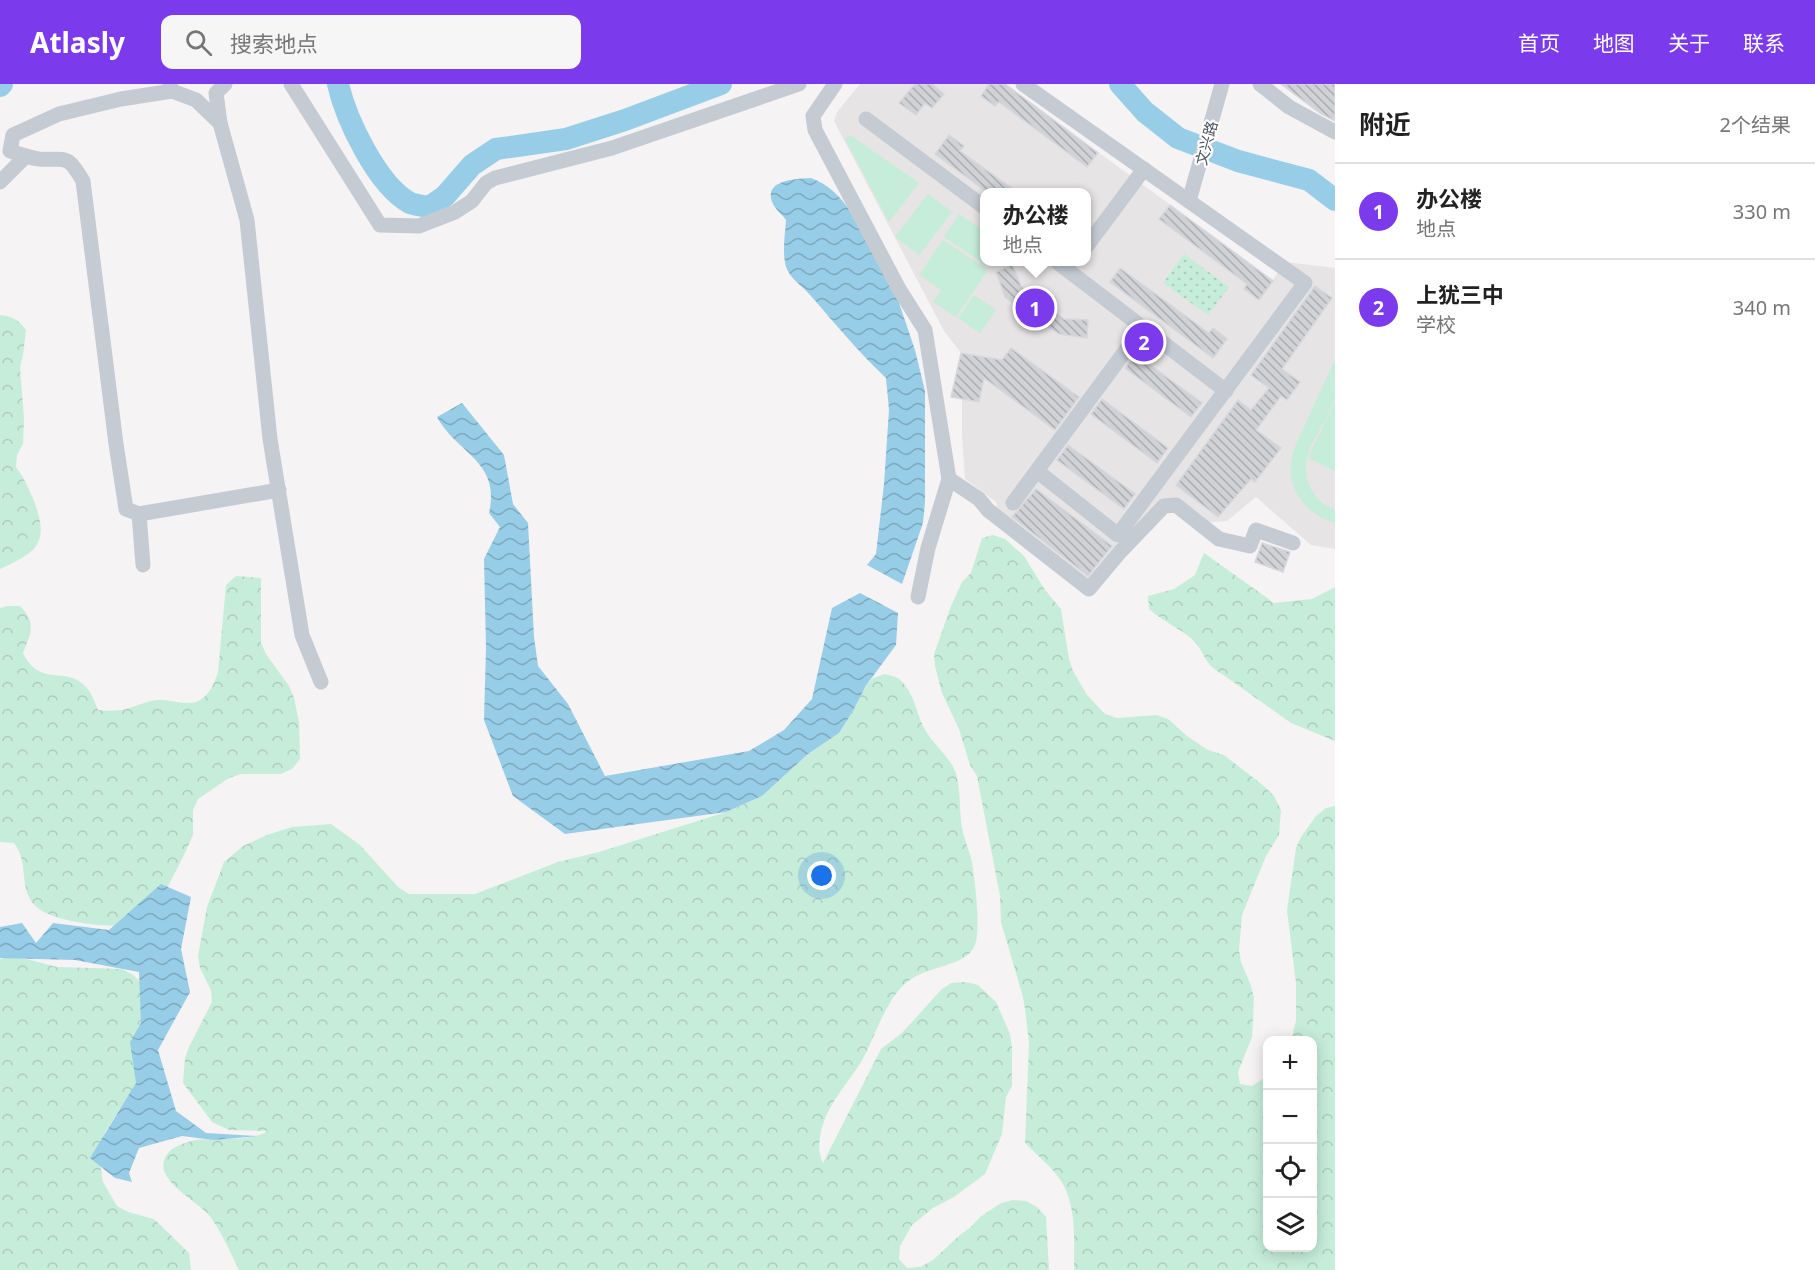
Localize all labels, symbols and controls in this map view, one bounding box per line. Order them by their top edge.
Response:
search box [161,15,581,69]
text: Atlasly [30,23,125,61]
icon: search [182,26,215,59]
text: 搜索地点 [230,28,318,58]
text: 首页 [1518,29,1560,57]
text: 地图 [1593,29,1635,57]
text: 关于 [1668,29,1710,57]
text: 联系 [1743,29,1785,57]
text: 附近 [1359,106,1411,142]
text: 2个结果 [1720,111,1791,138]
street label: 文兴路 [1191,119,1221,167]
text: 办公楼 [1416,183,1482,213]
popup [980,188,1091,266]
text: 1 [1373,198,1384,225]
text: 330 m [1733,198,1791,225]
text: 办公楼 [1002,199,1069,229]
text: 地点 [1416,215,1456,242]
text: 地点 [1002,231,1042,258]
text: 上犹三中 [1416,279,1504,309]
pin: 1 [1016,286,1054,330]
text: 2 [1373,294,1384,321]
text: 340 m [1733,294,1791,321]
text: 学校 [1416,311,1456,338]
pin: 2 [1124,320,1164,364]
your location [807,861,836,890]
map controls [1263,1036,1317,1252]
button: + [1263,1036,1317,1090]
button: − [1263,1090,1317,1144]
button: locate [1263,1144,1317,1198]
button: layers [1263,1198,1317,1252]

